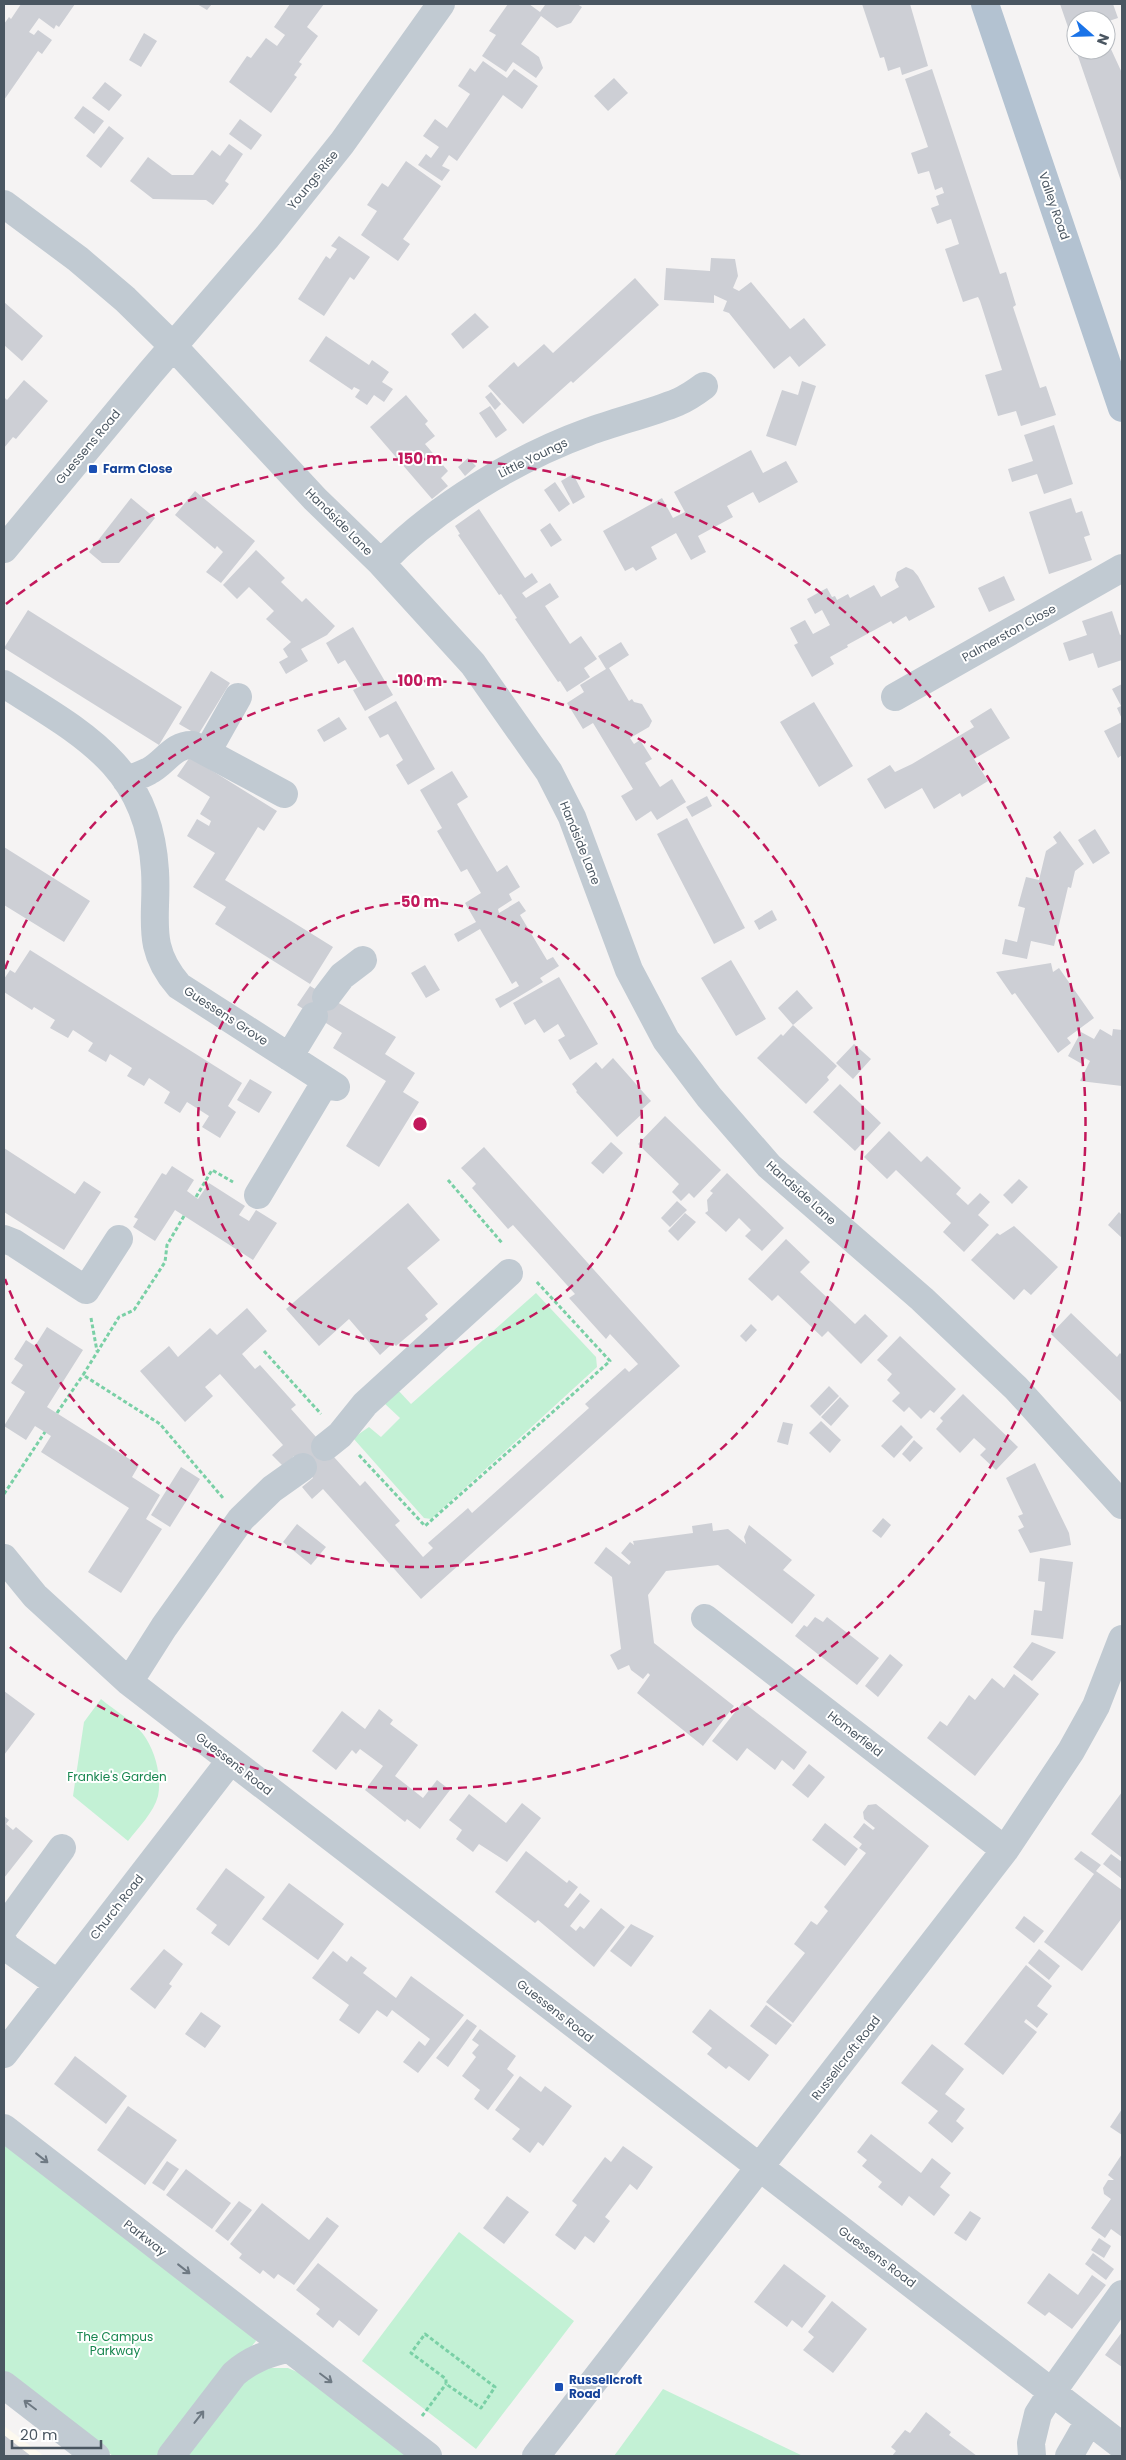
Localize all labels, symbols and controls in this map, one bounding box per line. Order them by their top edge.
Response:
north arrow [1066,10,1116,60]
text: N [1092,31,1114,48]
street label: Youngs Rise [283,147,342,213]
street label: Valley Road [1035,170,1074,242]
street label: Guessens Road [51,406,124,488]
street label: Little Youngs [495,433,570,482]
text: 150 m [398,448,442,469]
place label: Farm Close [103,460,173,477]
marker: Farm Close [87,463,99,475]
street label: Handside Lane [302,484,377,559]
street label: Palmerston Close [959,600,1059,665]
text: 100 m [398,670,442,691]
street label: Handside Lane [556,799,605,887]
text: 50 m [401,891,439,912]
street label: Guessens Grove [181,982,272,1049]
centre of rings [411,1115,429,1133]
street label: Handside Lane [763,1157,840,1229]
street label: Homerfield [824,1707,886,1761]
street label: Guessens Road [193,1728,276,1799]
park label: Frankie's Garden [67,1768,167,1785]
street label: Church Road [86,1871,147,1943]
street label: Guessens Road [514,1975,597,2046]
street label: Russellcroft Road [807,2012,884,2104]
one-way arrow [35,2153,49,2163]
street label: Parkway [120,2215,171,2260]
street label: Guessens Road [835,2222,919,2291]
one-way arrow [177,2263,190,2274]
park label: The Campus Parkway [77,2328,153,2359]
place label: Russellcroft Road [569,2371,642,2402]
one-way arrow [319,2373,332,2384]
marker: Russellcroft Road [553,2381,565,2393]
one-way arrow [24,2400,37,2411]
one-way arrow [194,2411,205,2424]
scale bar [12,2418,101,2450]
text: 20 m [20,2424,58,2445]

